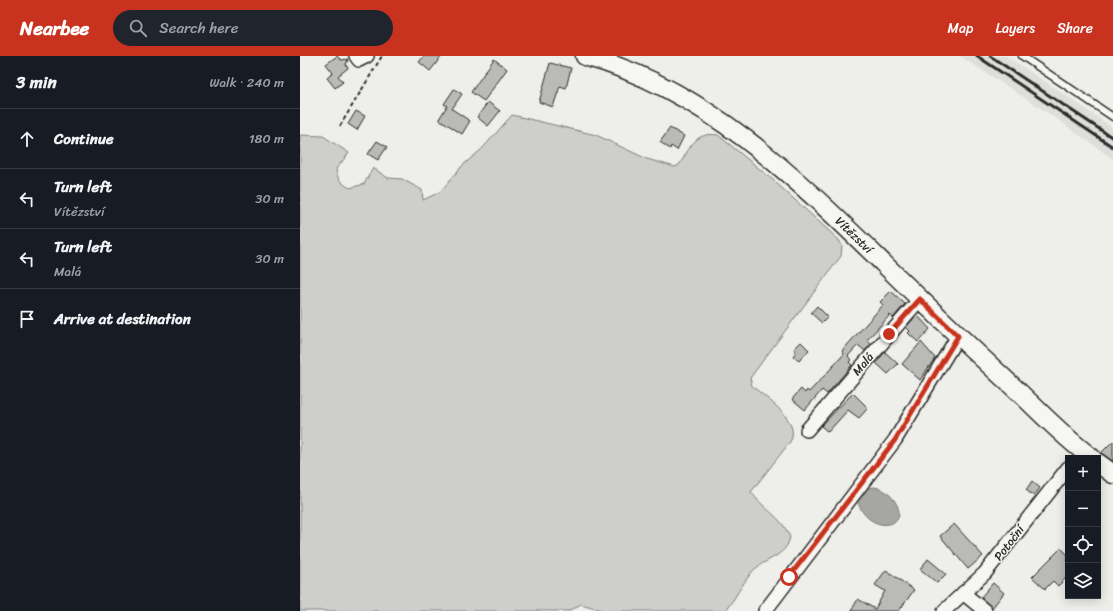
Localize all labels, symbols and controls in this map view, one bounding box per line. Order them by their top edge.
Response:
search box [113,10,393,46]
text: Nearbee [20,12,89,45]
text: Search here [159,15,238,41]
text: Map [948,16,973,41]
text: Layers [995,16,1035,41]
text: Share [1057,16,1093,41]
icon: search [127,17,149,39]
text: 3 min [16,67,57,97]
text: Walk · 240 m [209,71,284,94]
text: Continue [54,126,114,152]
text: 180 m [249,127,284,150]
icon: ahead [16,128,38,150]
text: Turn left [54,174,112,200]
text: 30 m [255,187,284,210]
icon: left [16,188,38,210]
text: Vítězství [54,200,105,223]
street label: Vítězství [830,211,880,260]
text: Turn left [54,234,112,260]
text: 30 m [255,247,284,270]
icon: left [16,248,38,270]
text: Malá [54,260,81,283]
text: Arrive at destination [54,306,191,332]
icon: arrive [16,308,38,330]
route end [880,325,898,343]
street label: Malá [846,347,880,381]
map controls [1065,455,1101,599]
button: + [1065,455,1101,491]
button: − [1065,491,1101,527]
street label: Potoční [988,519,1031,566]
button: locate [1065,527,1101,563]
button: layers [1065,563,1101,599]
route start [780,568,798,586]

